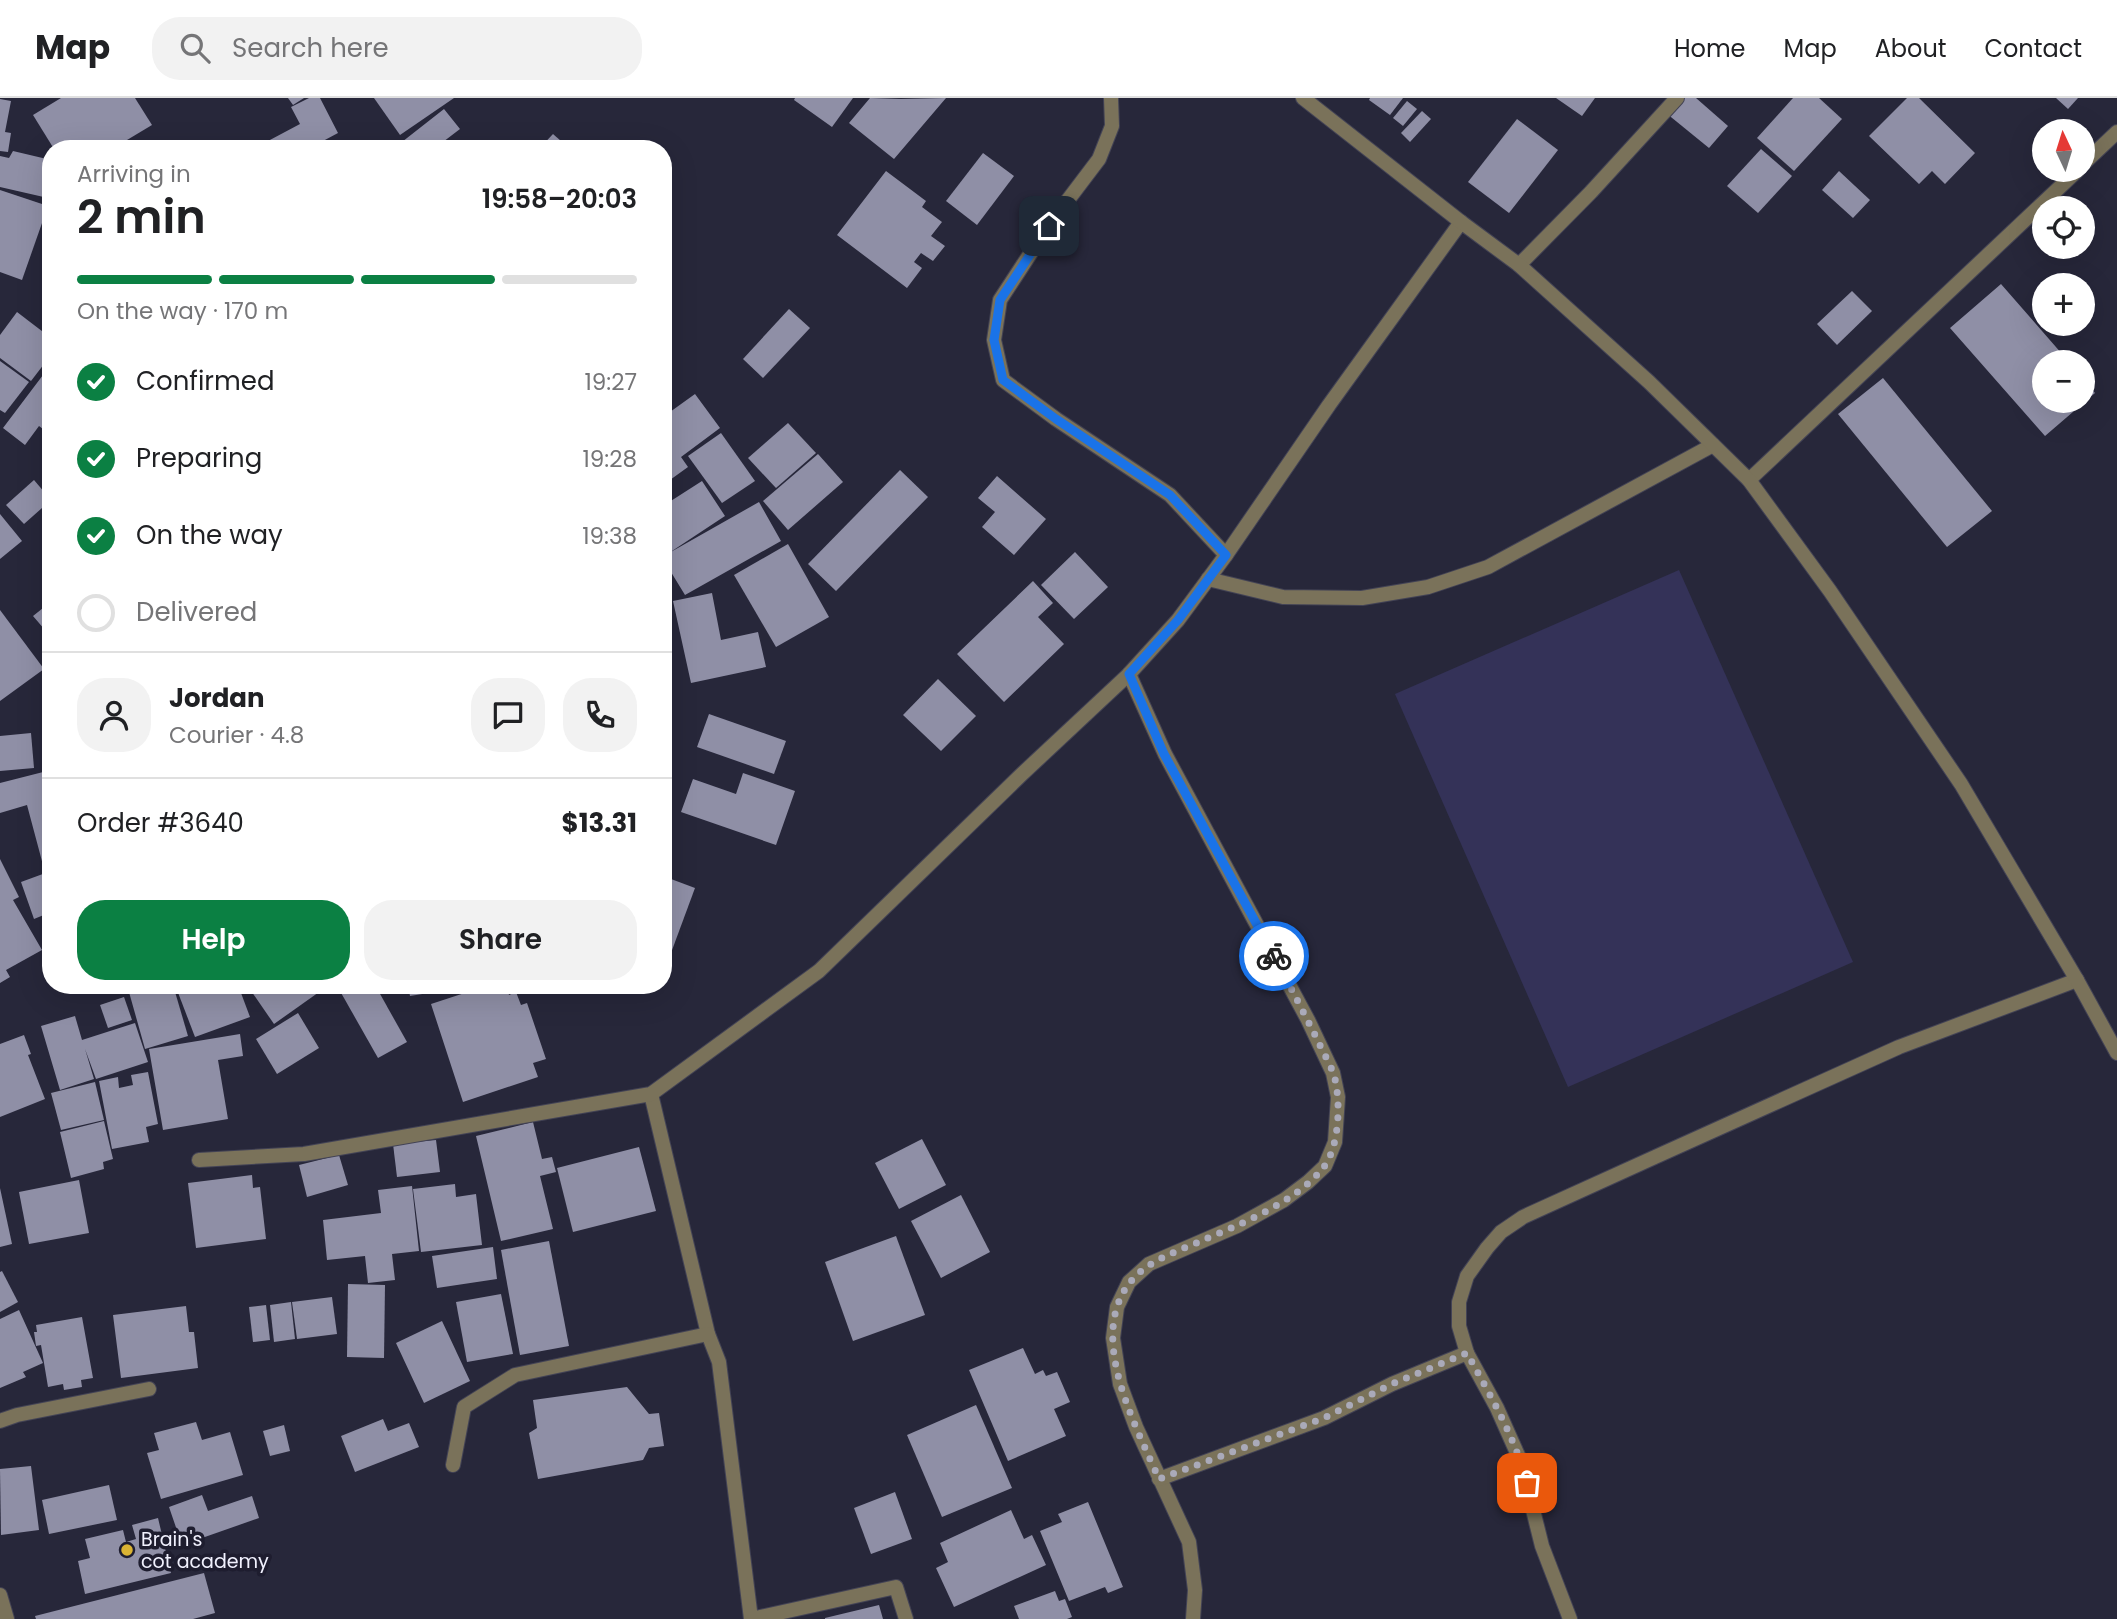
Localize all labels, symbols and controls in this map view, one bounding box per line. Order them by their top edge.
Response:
search box [152,17,642,80]
text: Map [35,24,110,71]
icon: search [176,29,214,67]
text: Search here [232,30,389,66]
text: Home [1674,32,1746,65]
text: Map [1784,32,1837,65]
text: About [1875,32,1946,65]
text: Contact [1984,32,2082,65]
north arrow [2032,119,2095,182]
map controls [2032,119,2095,413]
text: Arriving in [77,158,191,190]
text: 19:58–20:03 [482,181,637,217]
text: 2 min [77,185,206,249]
pin [1019,196,1079,256]
button: locate [2032,196,2095,259]
icon: home [1030,207,1068,245]
button: + [2032,273,2095,336]
text: On the way · 170 m [77,295,288,327]
button: − [2032,350,2095,413]
icon: check [77,363,115,401]
text: Confirmed [136,363,274,399]
text: 19:27 [584,366,637,398]
icon: check [77,440,115,478]
text: Preparing [136,440,262,476]
text: 19:28 [583,443,637,475]
icon: check [77,517,115,555]
text: On the way [136,517,283,553]
text: 19:38 [582,520,637,552]
text: Delivered [136,594,257,630]
button: person [77,678,151,752]
button: chat [471,678,545,752]
button: phone [563,678,637,752]
text: Jordan [169,680,265,716]
text: Courier · 4.8 [169,719,304,751]
text: Order #3640 [77,805,244,841]
text: $13.31 [562,805,637,841]
button: Help [77,900,350,980]
button: Share [364,900,637,980]
courier [1239,921,1309,991]
icon: bike [1255,937,1293,975]
pin [1497,1453,1557,1513]
icon: bag [1508,1464,1546,1502]
place label: Brain's cot academy [141,1526,269,1575]
marker: Brain's cot academy [119,1542,135,1558]

